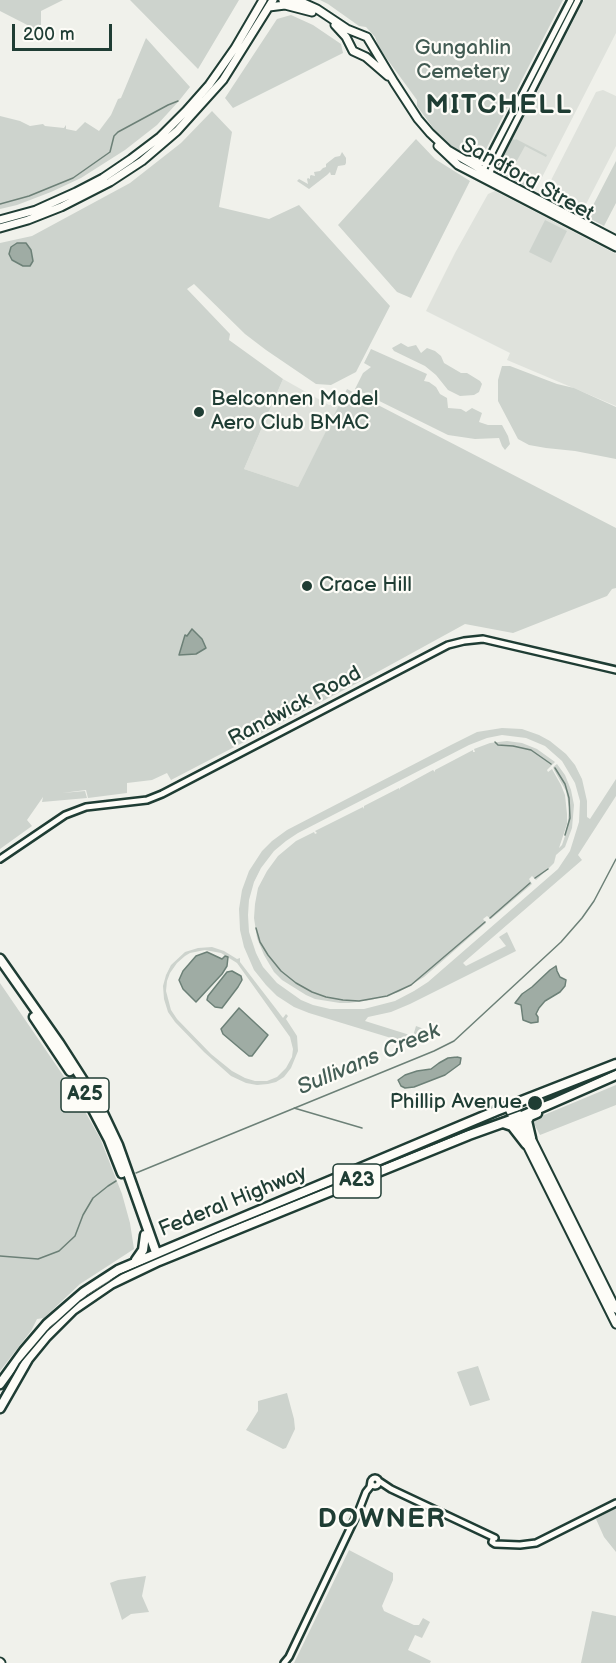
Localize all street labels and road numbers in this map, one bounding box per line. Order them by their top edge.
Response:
street label: Sandford Street [456,133,598,227]
street label: Randwick Road [224,661,366,753]
road number: A25 [61,1078,109,1112]
street label: Federal Highway [155,1161,311,1243]
road number: A23 [333,1164,381,1198]

